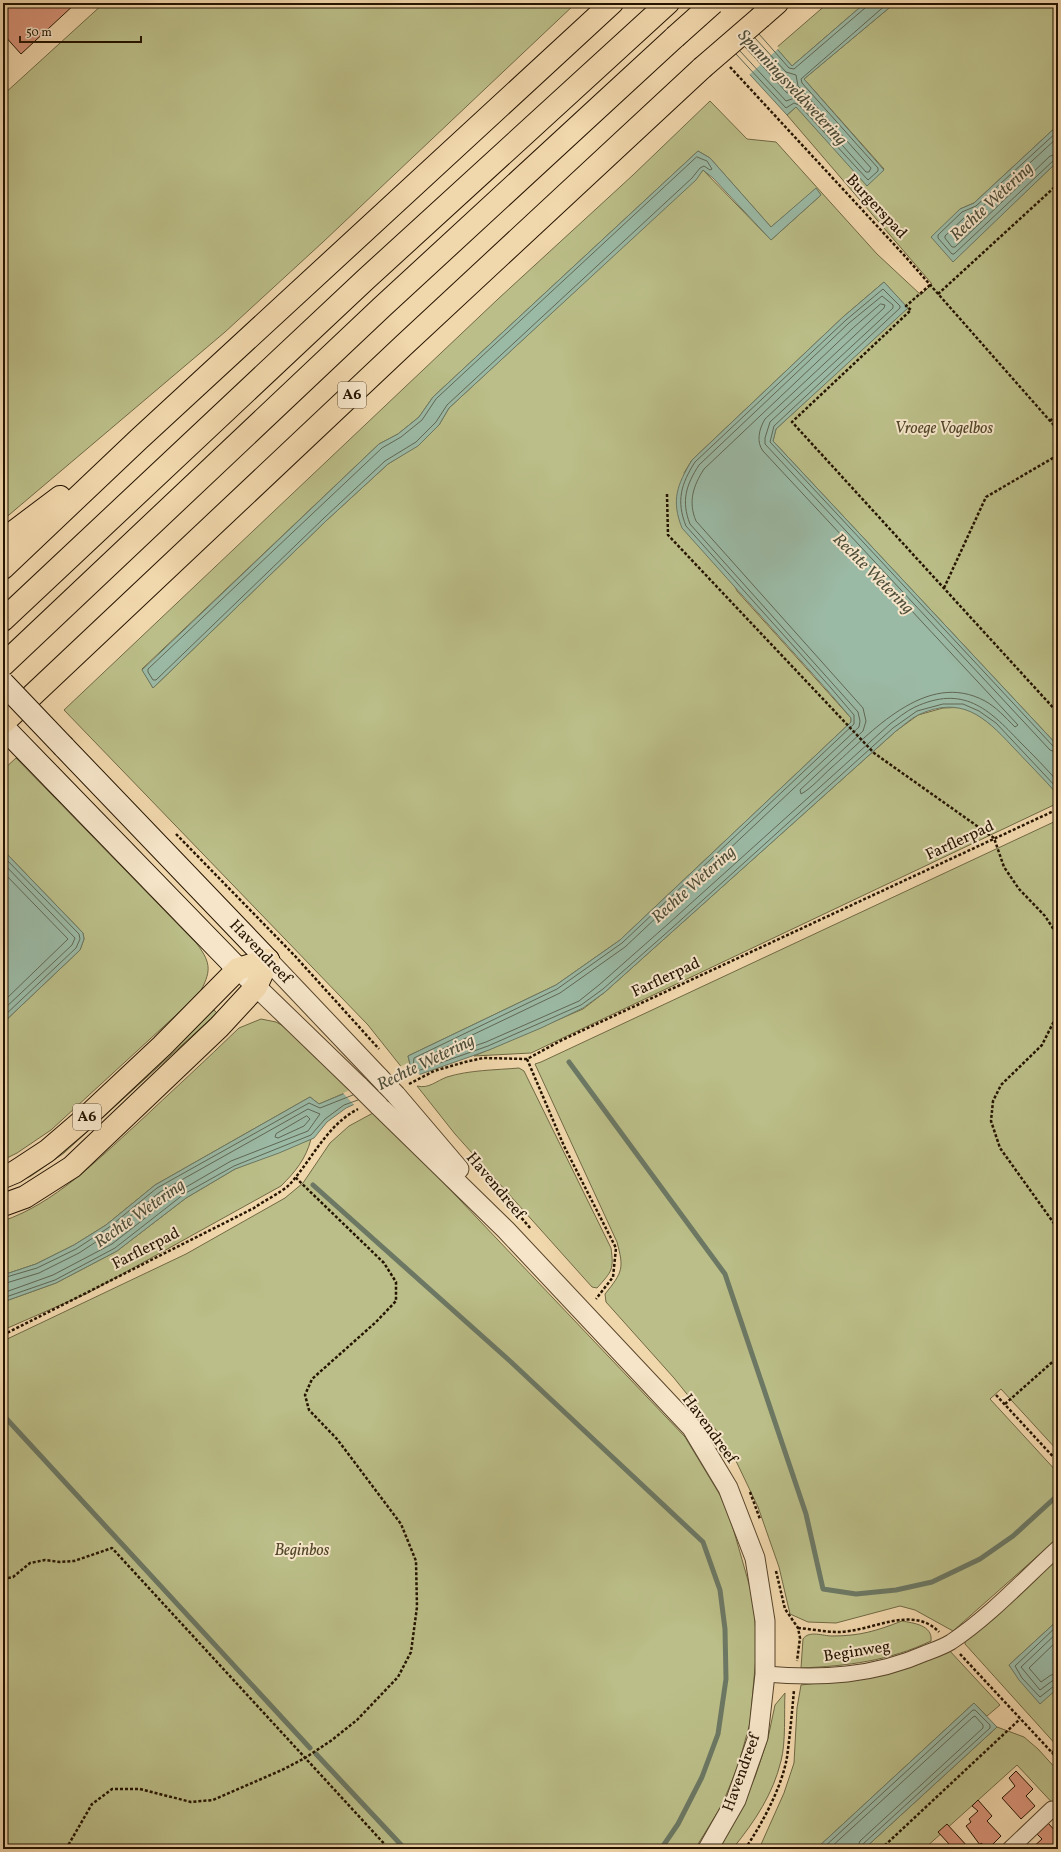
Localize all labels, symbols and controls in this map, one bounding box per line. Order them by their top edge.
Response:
scale bar [20,18,141,44]
text: 50 m [26,25,52,41]
water label: Spanningsveldwetering [732,25,852,151]
water label: Rechte Wetering [945,157,1039,247]
street label: Burgerspad [840,170,912,244]
road number: A6 [338,382,366,408]
park label: Vroege Vogelbos [895,418,993,440]
water label: Rechte Wetering [827,528,919,620]
street label: Farflerpad [922,816,998,866]
water label: Rechte Wetering [647,841,741,929]
street label: Havendreef [224,915,297,990]
street label: Farflerpad [628,953,704,1003]
water label: Rechte Wetering [373,1029,479,1097]
road number: A6 [73,1104,101,1130]
street label: Havendreef [460,1148,531,1225]
water label: Rechte Wetering [90,1174,190,1254]
street label: Farflerpad [108,1223,184,1275]
street label: Havendreef [676,1390,743,1470]
park label: Beginbos [274,1540,330,1562]
street label: Beginweg [822,1636,892,1668]
street label: Havendreef [718,1730,767,1815]

